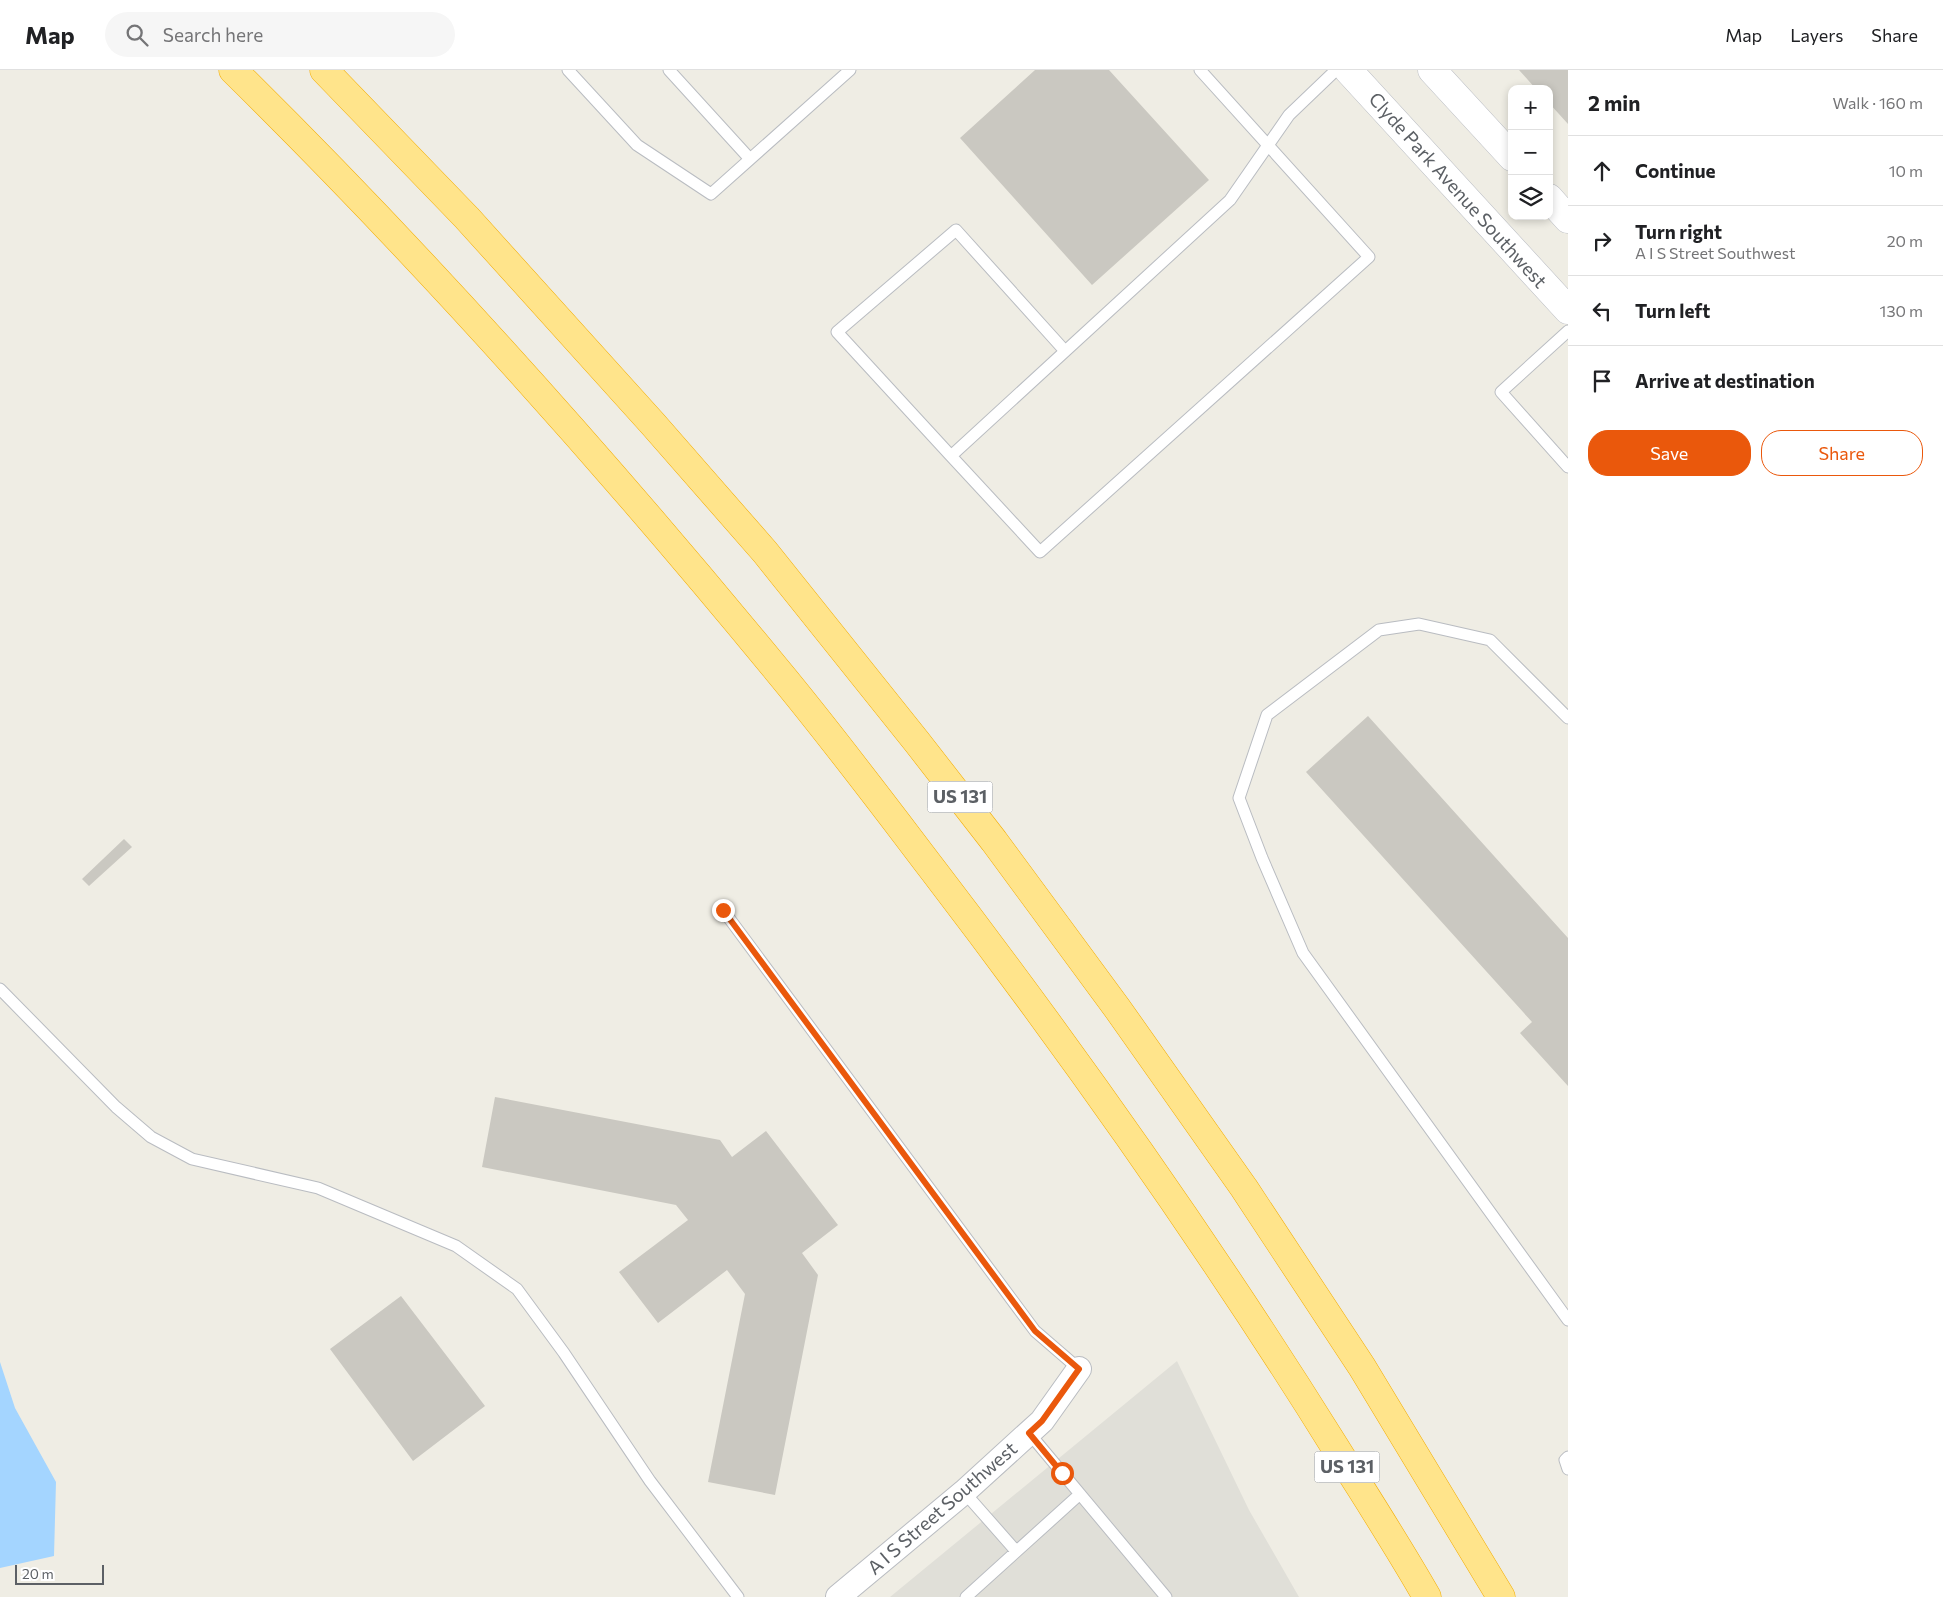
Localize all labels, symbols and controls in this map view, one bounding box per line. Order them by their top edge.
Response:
search box [105,12,455,57]
text: Map [25,20,75,49]
icon: search [123,21,151,49]
text: Search here [163,23,263,46]
text: Map [1725,24,1762,46]
text: Layers [1790,24,1843,46]
text: Share [1871,24,1918,46]
map controls [1508,85,1553,220]
button: + [1508,85,1553,130]
street label: Clyde Park Avenue Southwest [1364,87,1552,292]
text: 2 min [1588,90,1640,115]
text: Walk · 160 m [1833,93,1923,112]
button: − [1508,130,1553,175]
icon: ahead [1588,157,1616,185]
text: Continue [1635,159,1715,182]
text: 10 m [1889,161,1923,180]
button: layers [1508,175,1553,220]
text: Turn right [1635,220,1722,243]
icon: right [1588,227,1616,255]
text: 20 m [1887,231,1923,250]
text: A I S Street Southwest [1635,243,1796,262]
icon: left [1588,297,1616,325]
text: Turn left [1635,299,1710,322]
text: 130 m [1880,301,1923,320]
icon: arrive [1588,367,1616,395]
text: Arrive at destination [1635,369,1815,392]
button: Save [1588,430,1751,476]
button: Share [1761,430,1923,476]
road number: US 131 [928,782,992,812]
route end [712,899,735,922]
street label: A I S Street Southwest [862,1436,1021,1579]
road number: US 131 [1314,1451,1380,1482]
route start [1051,1462,1074,1485]
scale bar [15,1562,104,1585]
text: 20 m [22,1565,54,1582]

